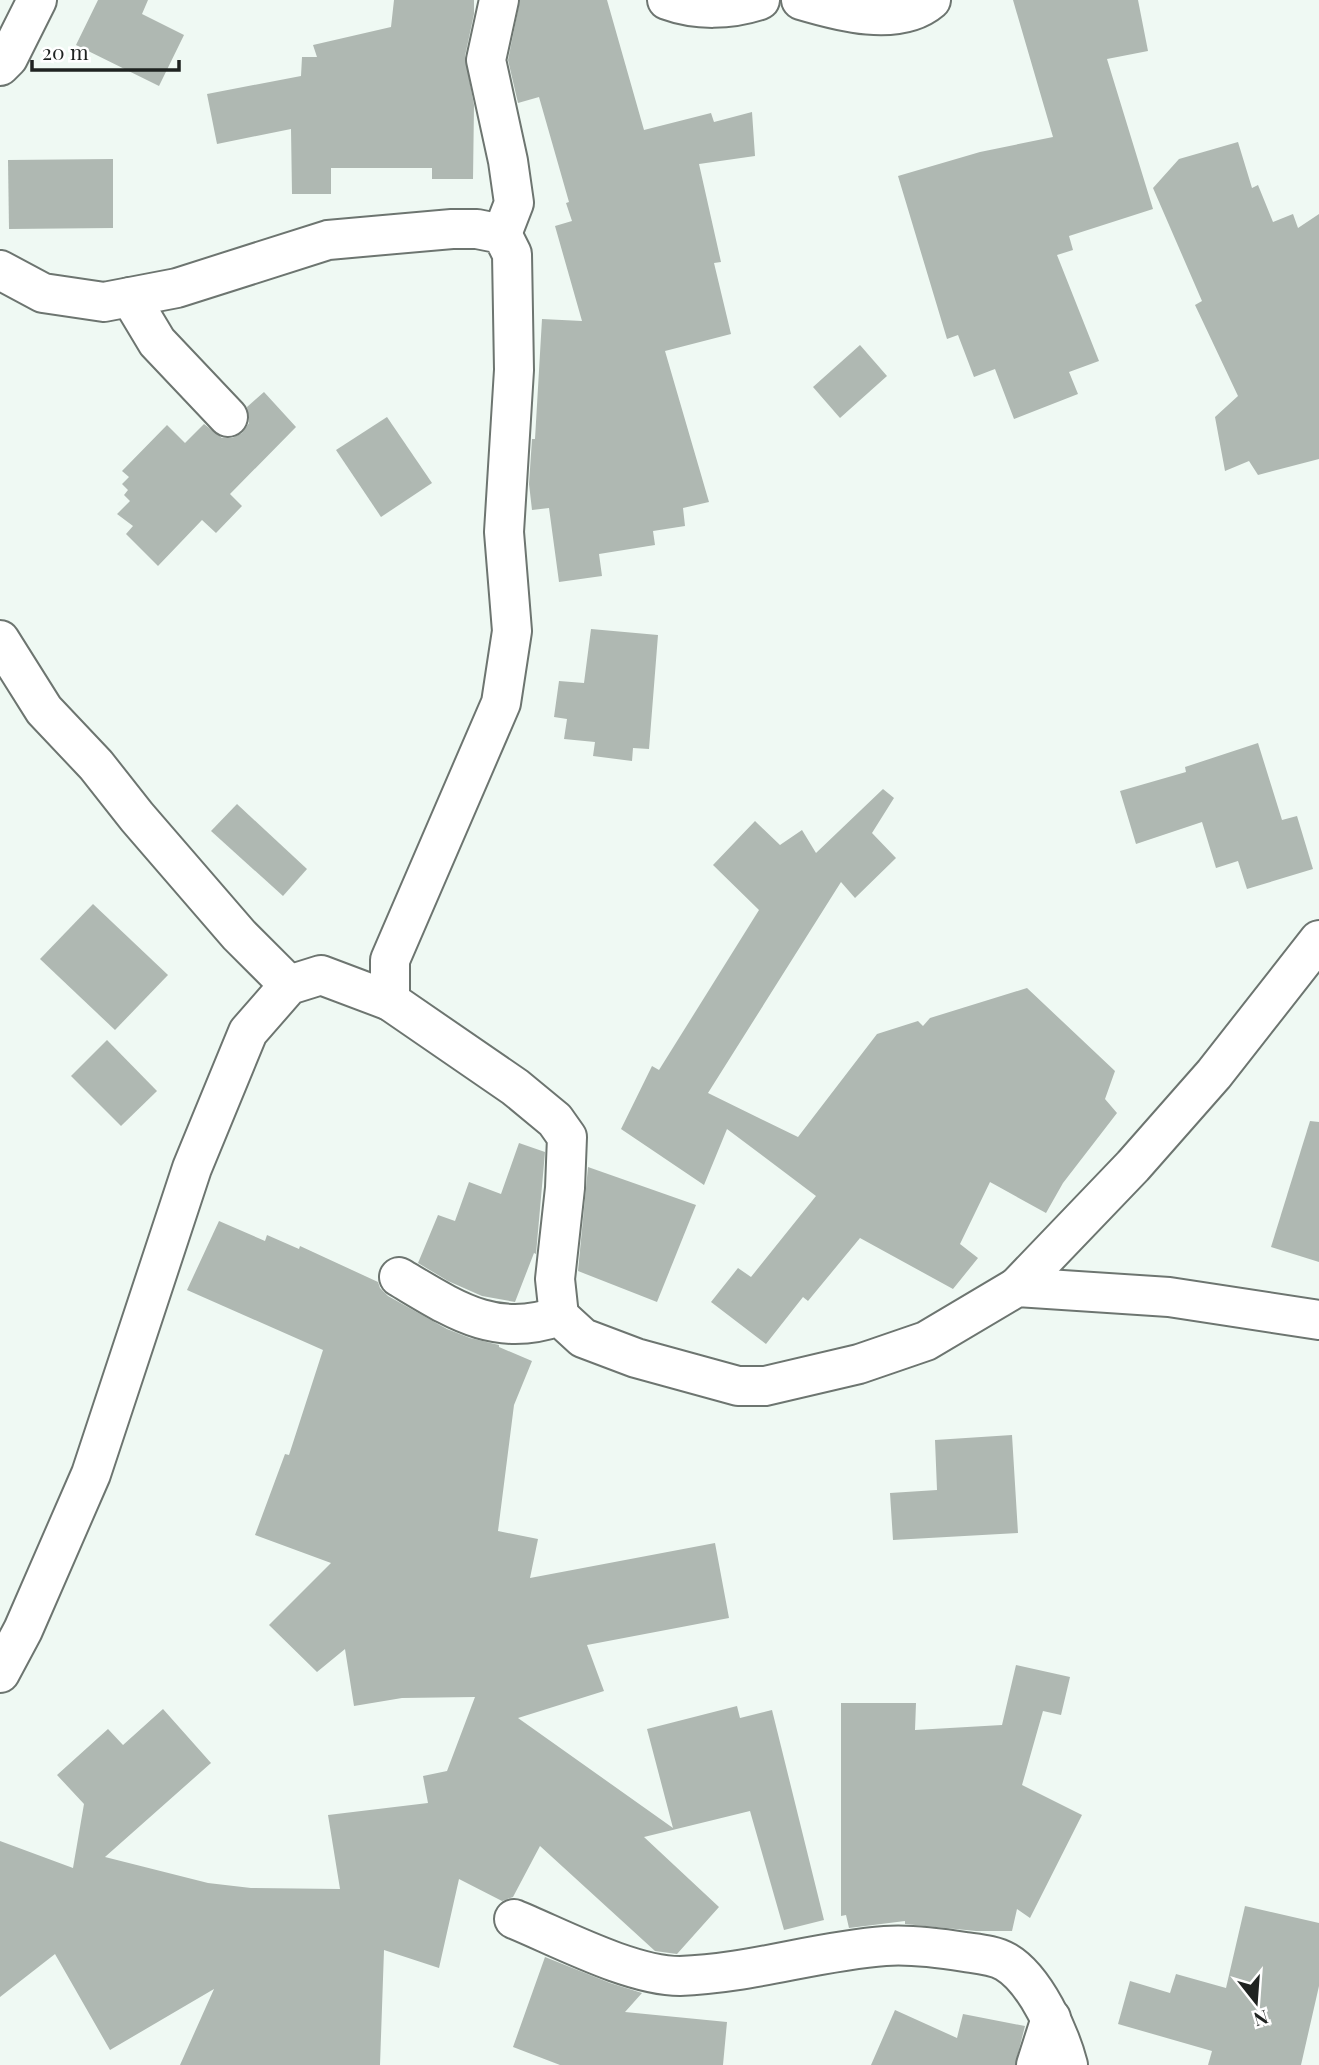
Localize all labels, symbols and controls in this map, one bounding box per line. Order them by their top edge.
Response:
scale bar [32,28,178,72]
text: 20 m [42,37,89,65]
north arrow [1221,1967,1291,2037]
text: N [1251,2005,1272,2034]

